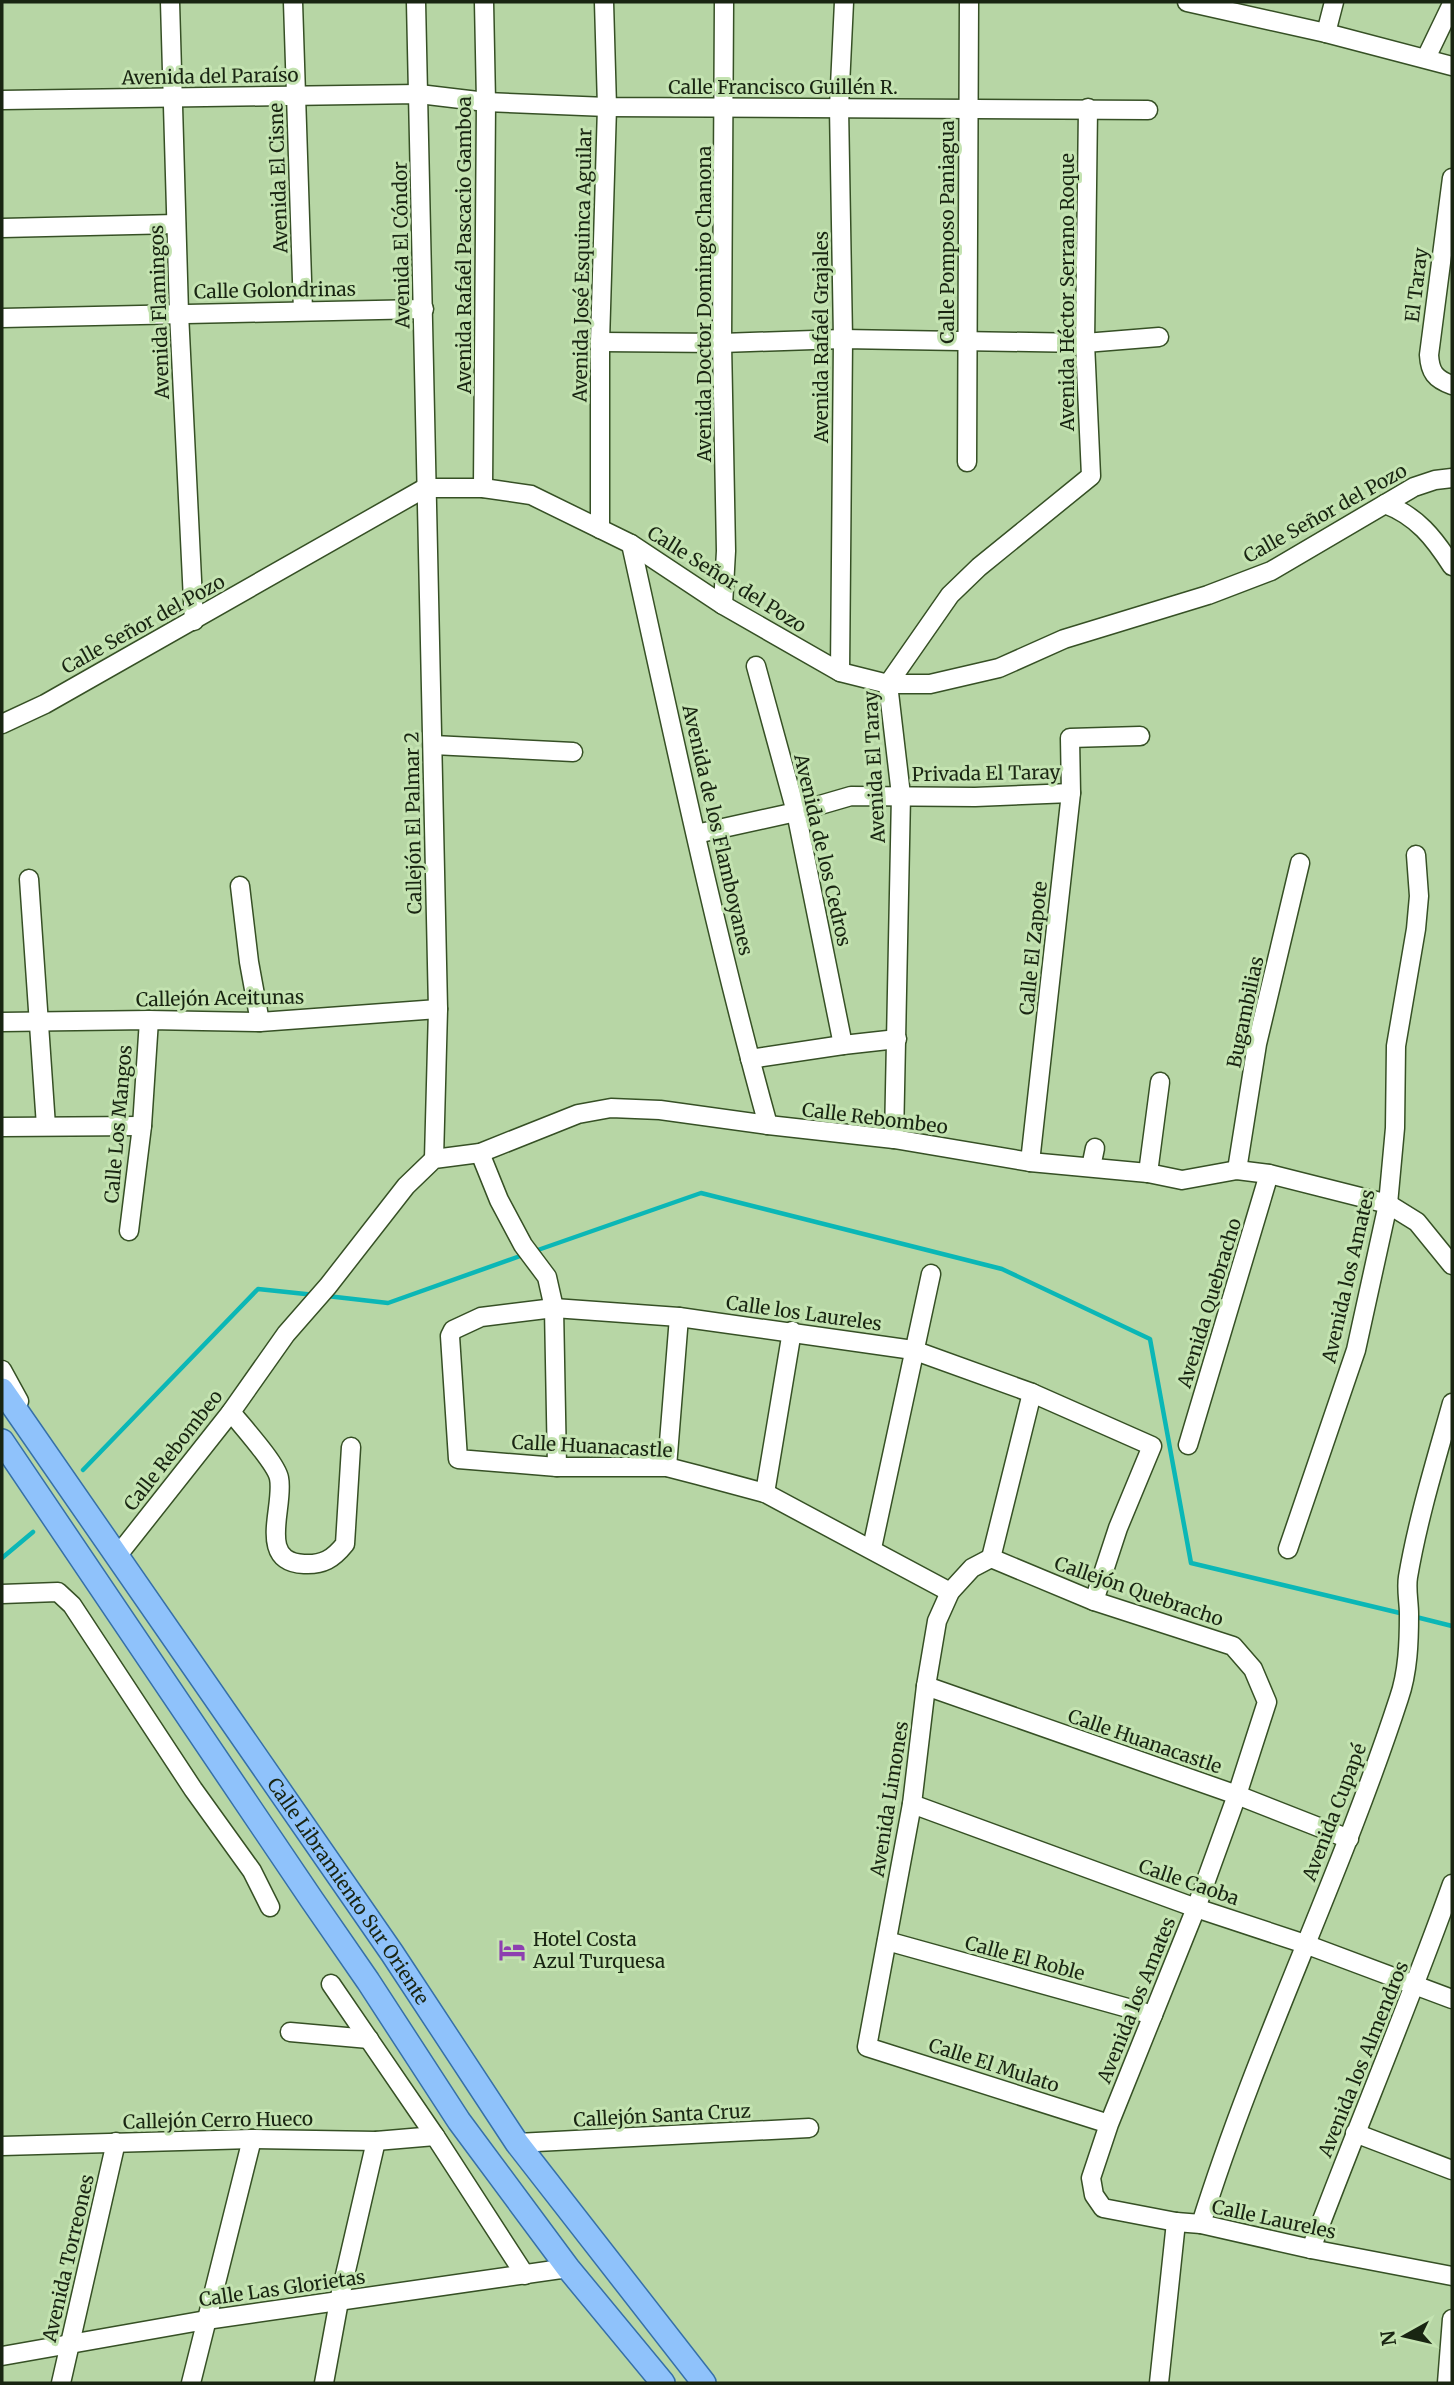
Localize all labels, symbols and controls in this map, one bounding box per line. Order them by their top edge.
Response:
street label: Avenida del Paraíso [120,62,299,90]
street label: Calle Francisco Guillén R. [668,75,898,99]
street label: Avenida Rafaél Pascacio Gamboa [452,96,476,395]
street label: Avenida El Cisne [263,102,293,255]
street label: Calle Pomposo Paniagua [935,120,959,344]
street label: Avenida José Esquinca Aguilar [568,127,596,403]
street label: Avenida Doctor Domingo Chanona [692,146,716,463]
street label: Avenida Héctor Serrano Roque [1055,153,1079,432]
street label: Avenida El Cóndor [388,161,414,330]
street label: Avenida Flamingos [144,224,174,401]
street label: Avenida Rafaél Grajales [809,231,833,444]
street label: El Taray [1400,246,1432,324]
street label: Calle Golondrinas [194,277,356,303]
street label: Calle Señor del Pozo [1239,458,1411,568]
street label: Calle Señor del Pozo [643,520,811,638]
street label: Calle Señor del Pozo [57,569,229,679]
street label: Avenida El Taray [858,690,890,845]
street label: Avenida de los Flamboyanes [677,701,759,958]
street label: Callejón El Palmar 2 [399,731,427,915]
street label: Avenida de los Cedros [789,750,857,949]
street label: Privada El Taray [911,760,1061,786]
street label: Calle El Zapote [1014,880,1052,1016]
street label: Bugambilias [1221,954,1269,1070]
street label: Callejón Aceitunas [136,985,304,1011]
street label: Calle Los Mangos [99,1044,137,1204]
street label: Calle Rebombeo [801,1097,949,1139]
street label: Avenida los Amates [1316,1187,1380,1366]
street label: Avenida Quebracho [1171,1215,1246,1392]
street label: Calle los Laureles [725,1290,883,1336]
street label: Calle Rebombeo [118,1385,228,1515]
street label: Calle Huanacastle [511,1430,673,1462]
street label: Callejón Quebracho [1051,1551,1227,1631]
street label: Calle Huanacastle [1065,1703,1225,1779]
street label: Avenida Limones [865,1719,913,1880]
street label: Avenida Cupapé [1296,1740,1371,1885]
street label: Calle Libramiento Sur Oriente [262,1773,435,2009]
street label: Calle Caoba [1136,1854,1242,1910]
street label: Avenida los Amates [1091,1913,1180,2088]
place label: Hotel Costa Azul Turquesa [532,1927,665,1973]
street label: Calle El Roble [963,1931,1088,1986]
hotel icon: Hotel Costa Azul Turquesa [497,1935,527,1965]
street label: Avenida los Almendros [1312,1957,1413,2161]
street label: Calle El Mulato [926,2033,1062,2097]
street label: Callejón Santa Cruz [573,2098,751,2132]
street label: Callejón Cerro Hueco [123,2106,313,2134]
street label: Avenida Torreones [37,2172,99,2345]
street label: Calle Laureles [1210,2194,1338,2244]
street label: Calle Las Glorietas [197,2264,367,2312]
north arrow [1370,2301,1440,2371]
text: N [1375,2329,1401,2347]

